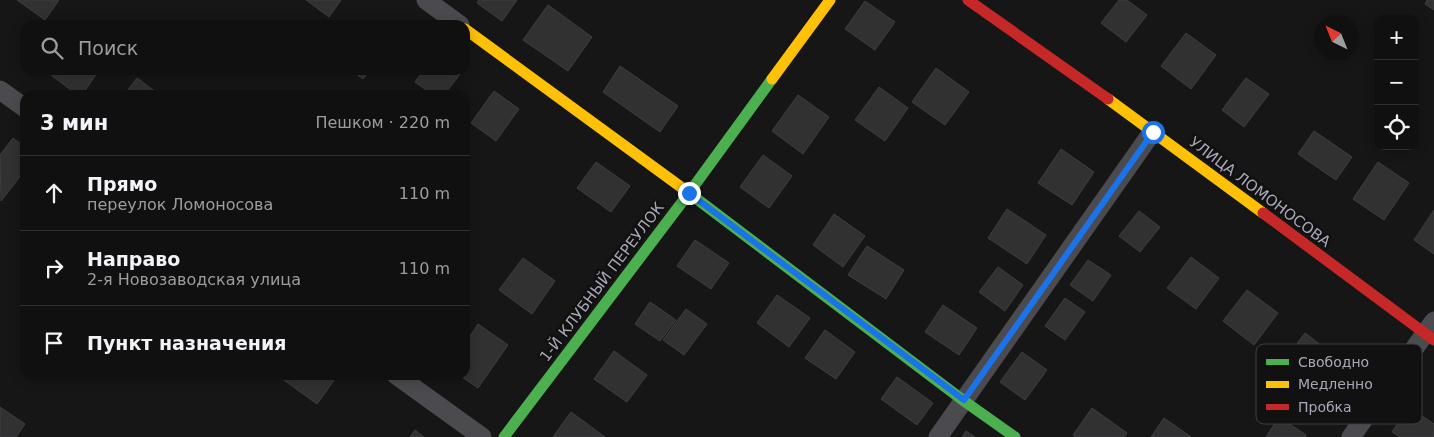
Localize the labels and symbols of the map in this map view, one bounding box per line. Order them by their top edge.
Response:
north arrow [1314,15,1359,60]
route start [1142,121,1165,144]
street label: УЛИЦА ЛОМОНОСОВА [1186,133,1335,251]
route end [678,182,701,205]
street label: 1-Й КЛУБНЫЙ ПЕРЕУЛОК [535,198,668,365]
legend [1256,344,1422,424]
text: Свободно [1298,354,1369,370]
text: Медленно [1298,376,1373,392]
text: Пробка [1298,399,1352,415]

